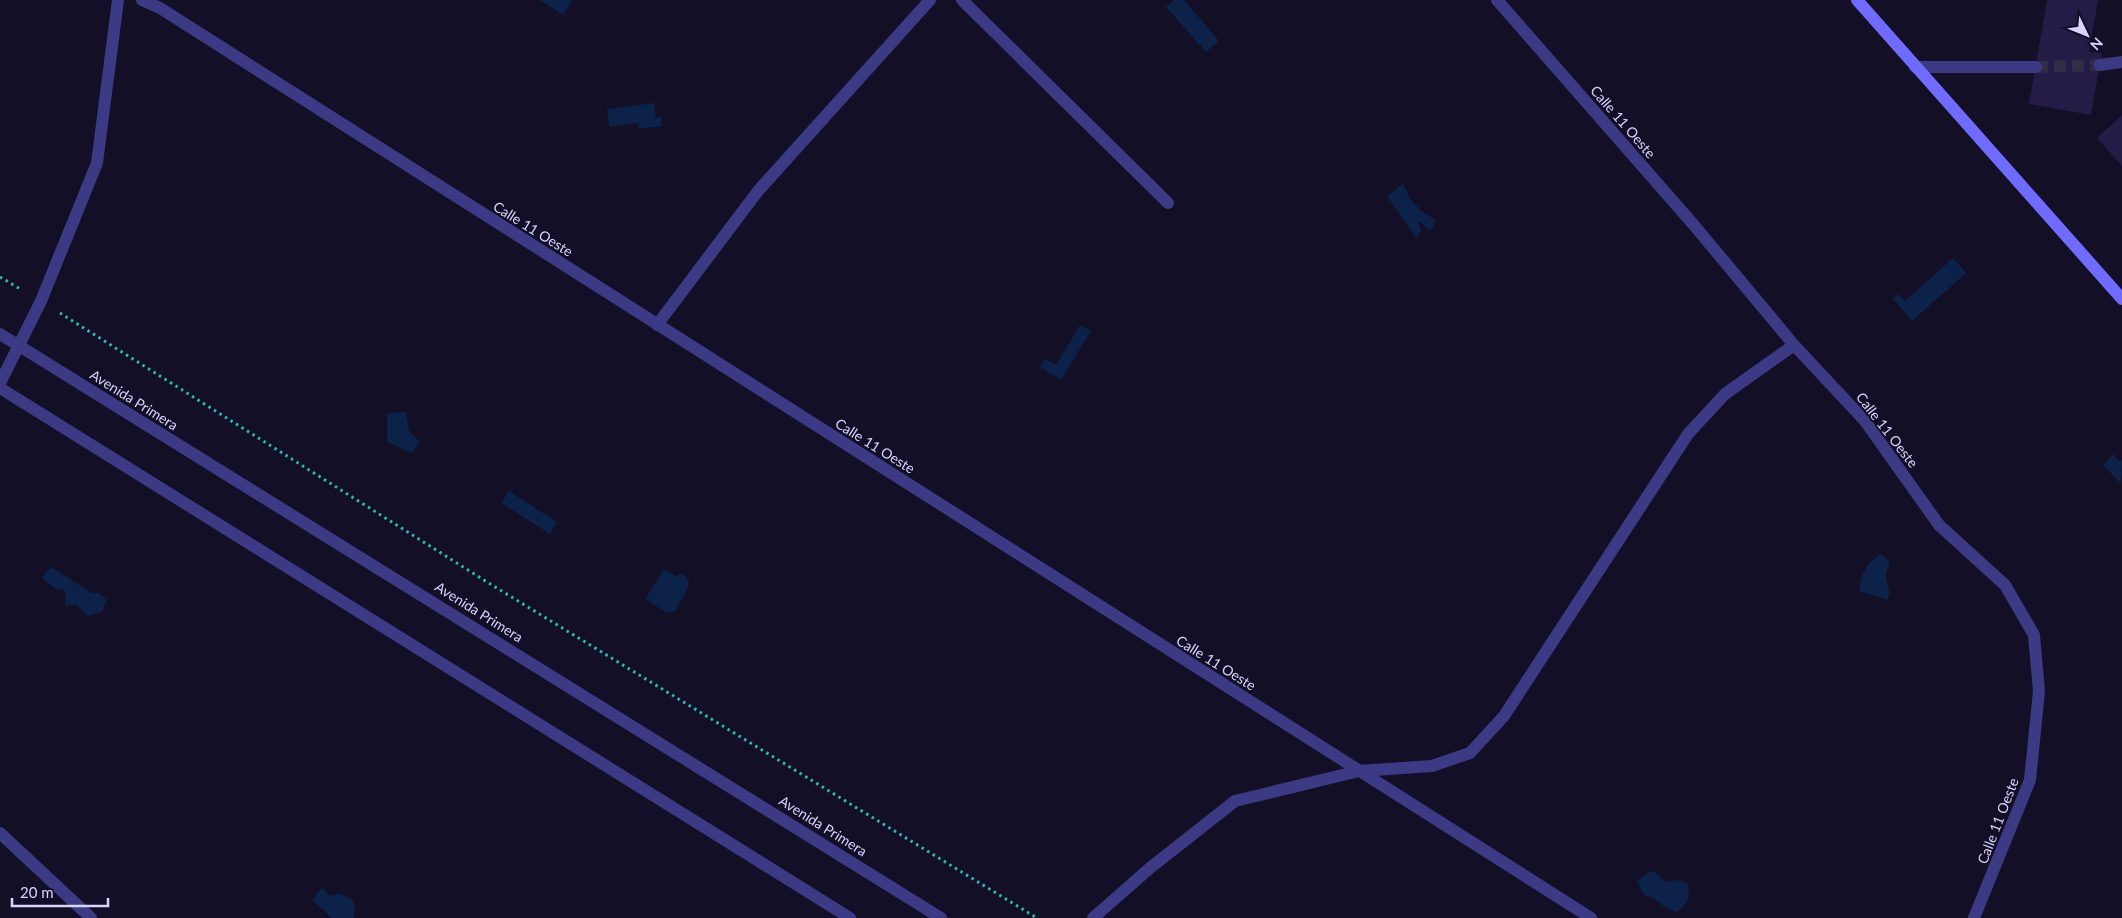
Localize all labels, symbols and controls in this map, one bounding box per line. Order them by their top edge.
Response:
north arrow [2062,10,2112,60]
text: N [2087,34,2107,54]
street label: Calle 11 Oeste [1587,82,1660,161]
street label: Calle 11 Oeste [490,197,576,260]
street label: Avenida Primera [87,366,181,433]
street label: Calle 11 Oeste [1853,389,1922,471]
street label: Calle 11 Oeste [832,414,918,477]
street label: Avenida Primera [432,578,526,645]
street label: Calle 11 Oeste [1173,631,1259,694]
street label: Calle 11 Oeste [1973,775,2022,866]
street label: Avenida Primera [776,792,870,859]
scale bar [12,876,109,908]
text: 20 m [20,883,54,901]

